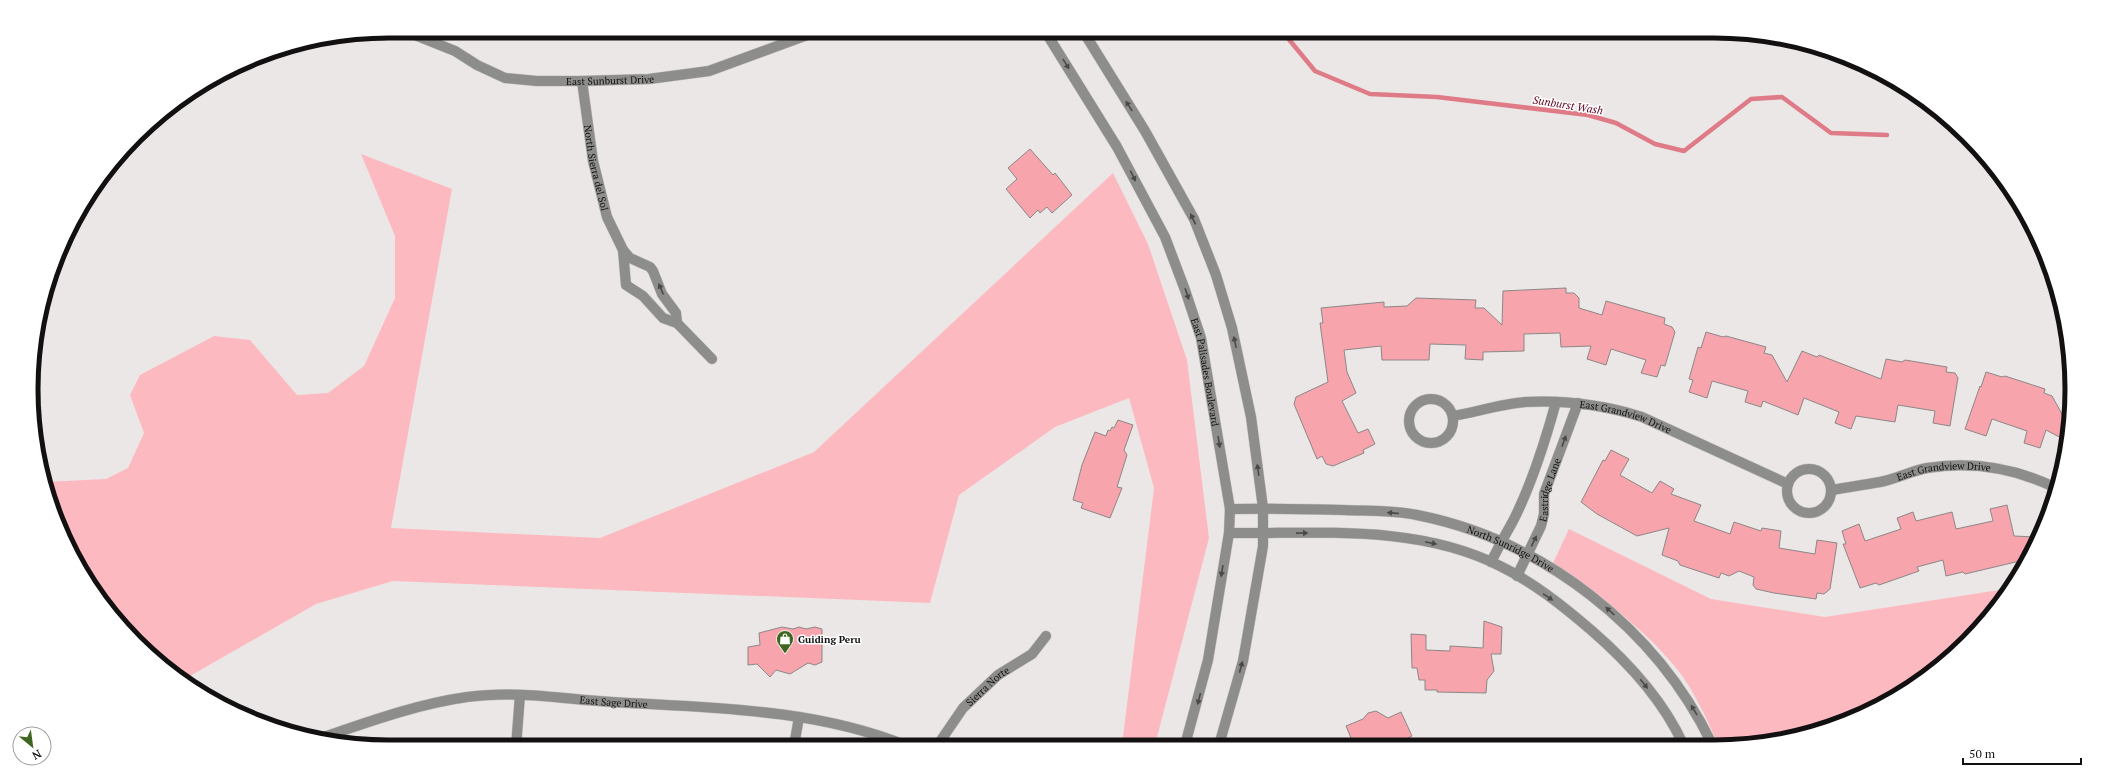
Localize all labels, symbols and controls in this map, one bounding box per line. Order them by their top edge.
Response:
one-way arrow [1062,59,1070,69]
street label: East Sunburst Drive [566,72,655,88]
water label: Sunburst Wash [1532,93,1604,117]
one-way arrow [1126,100,1133,112]
street label: North Sierra del Sol [581,124,611,212]
one-way arrow [1129,170,1136,181]
one-way arrow [1190,213,1196,224]
one-way arrow [657,283,663,295]
one-way arrow [1184,288,1190,300]
street label: East Palisades Boulevard [1188,316,1222,428]
one-way arrow [1231,336,1237,348]
street label: East Grandview Drive [1579,398,1673,437]
one-way arrow [1561,435,1567,447]
one-way arrow [1216,436,1222,448]
street label: Eastridge Lane [1536,456,1564,523]
street label: East Grandview Drive [1895,459,1992,484]
one-way arrow [1255,463,1261,476]
one-way arrow [1387,509,1399,516]
street label: North Sunridge Drive [1465,523,1556,575]
one-way arrow [1296,530,1309,536]
one-way arrow [1531,535,1537,546]
one-way arrow [1425,541,1437,547]
one-way arrow [1219,565,1225,578]
one-way arrow [1543,593,1554,600]
one-way arrow [1605,606,1615,615]
shop icon: Guiding Peru [775,629,795,654]
place label: Guiding Peru [798,633,861,646]
one-way arrow [1238,661,1244,673]
street label: Sierra Norte [963,664,1012,709]
one-way arrow [1640,678,1648,689]
street label: East Sage Drive [579,693,648,711]
one-way arrow [1195,693,1201,705]
one-way arrow [1690,704,1697,716]
north arrow [12,726,52,766]
scale bar [1963,740,2081,766]
text: 50 m [1969,746,1996,761]
text: N [29,747,44,763]

